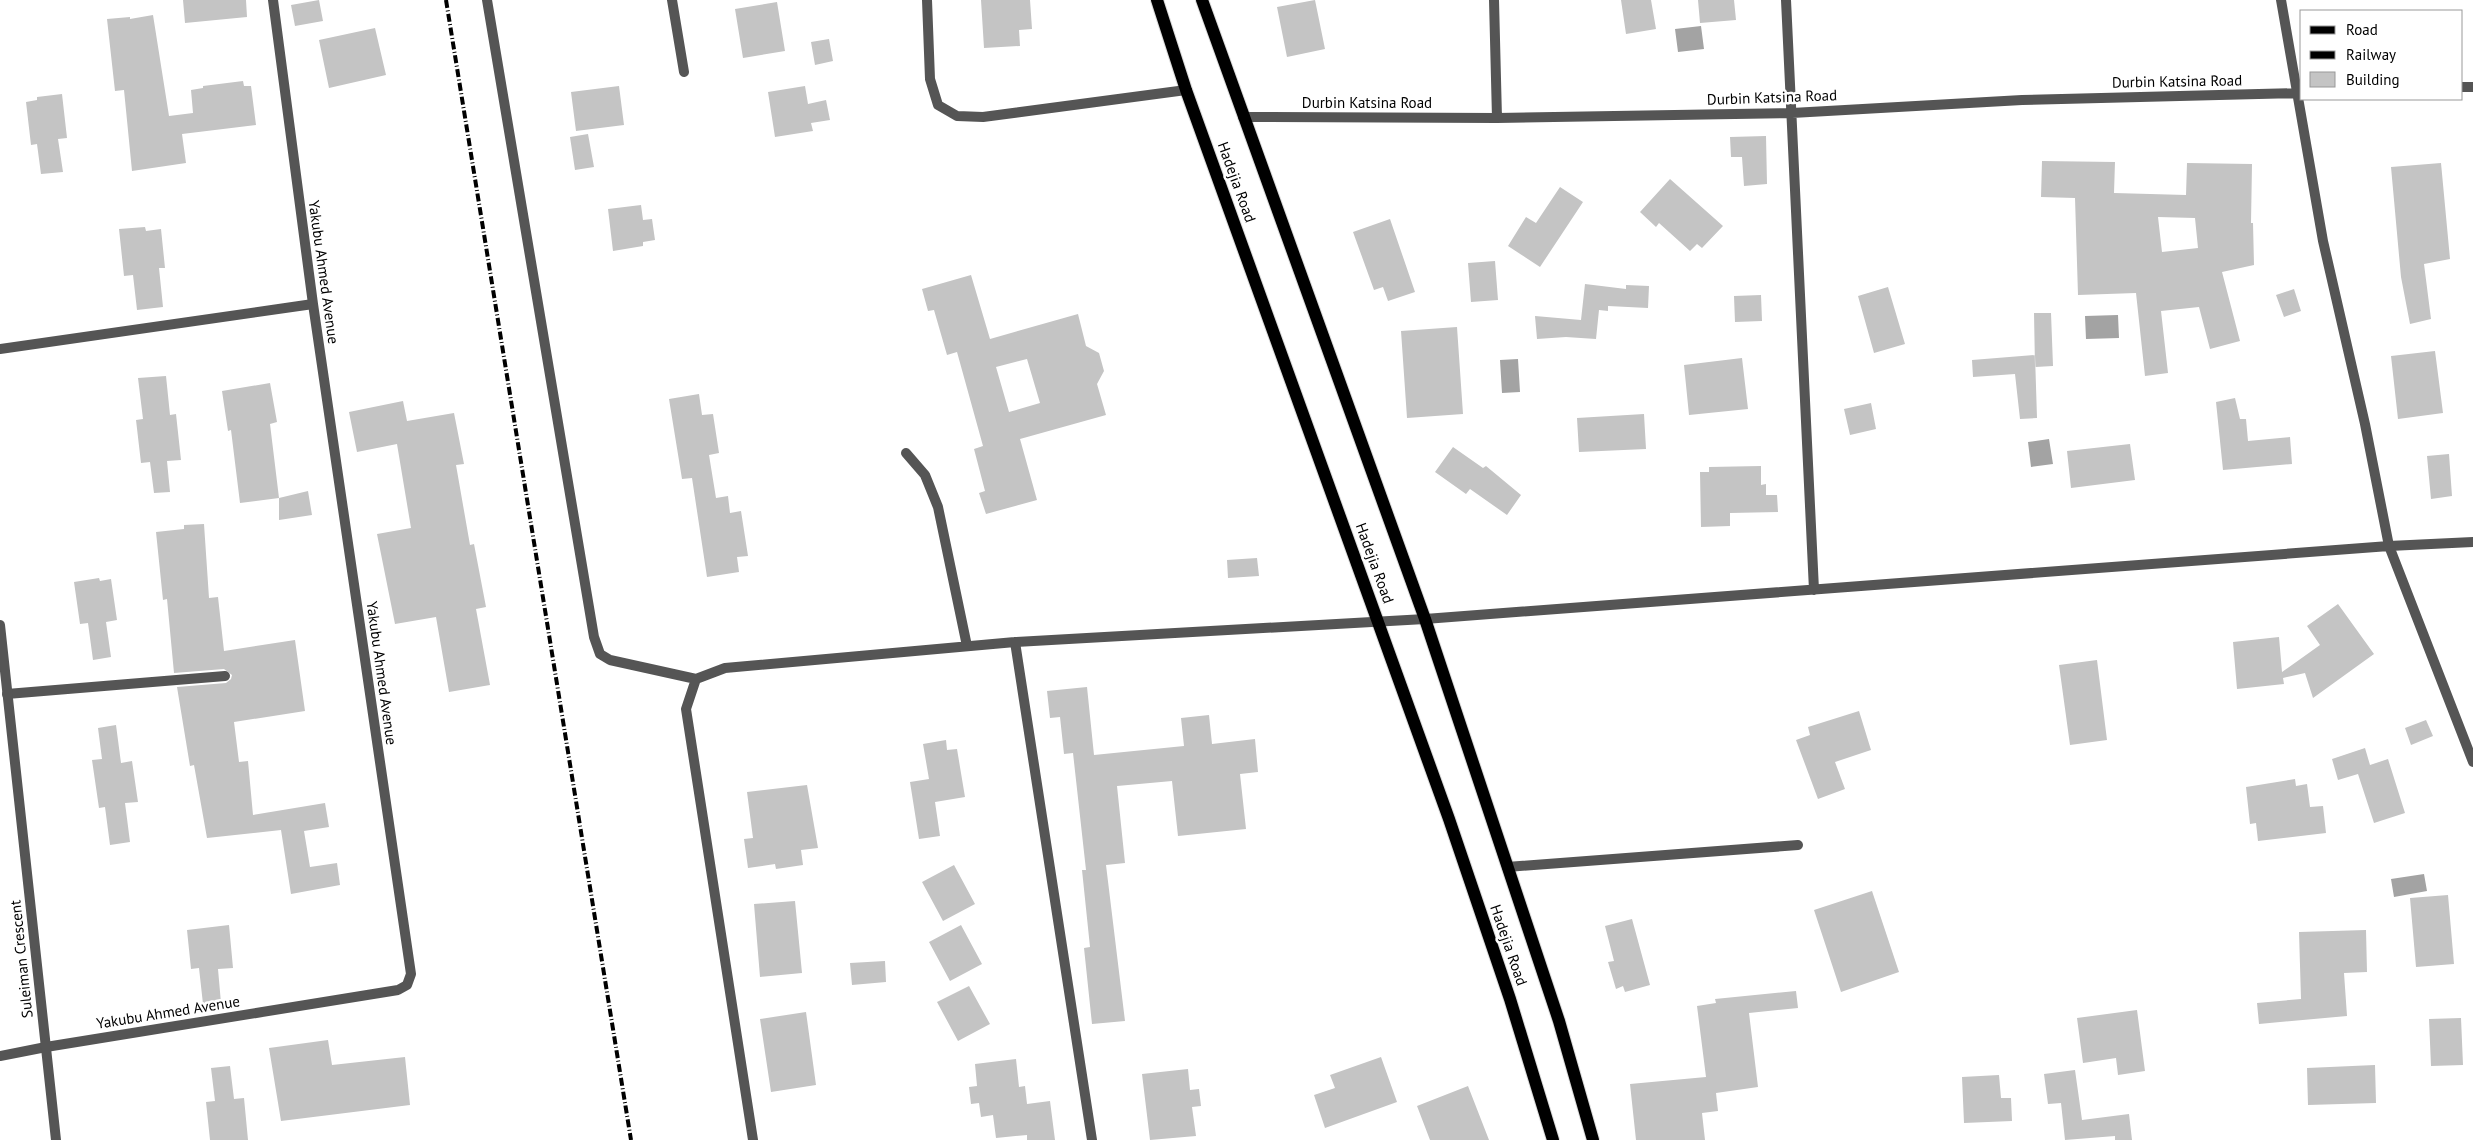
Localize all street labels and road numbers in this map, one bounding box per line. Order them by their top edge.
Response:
street label: Durbin Katsina Road [2112,70,2242,92]
street label: Durbin Katsina Road [1707,85,1837,109]
street label: Durbin Katsina Road [1302,93,1432,112]
street label: Hadejia Road [1214,139,1260,225]
street label: Yakubu Ahmed Avenue [305,199,343,345]
street label: Hadejia Road [1352,520,1398,606]
street label: Yakubu Ahmed Avenue [363,600,401,746]
street label: Suleiman Crescent [5,899,37,1019]
street label: Hadejia Road [1486,902,1532,988]
street label: Yakubu Ahmed Avenue [95,991,241,1033]

